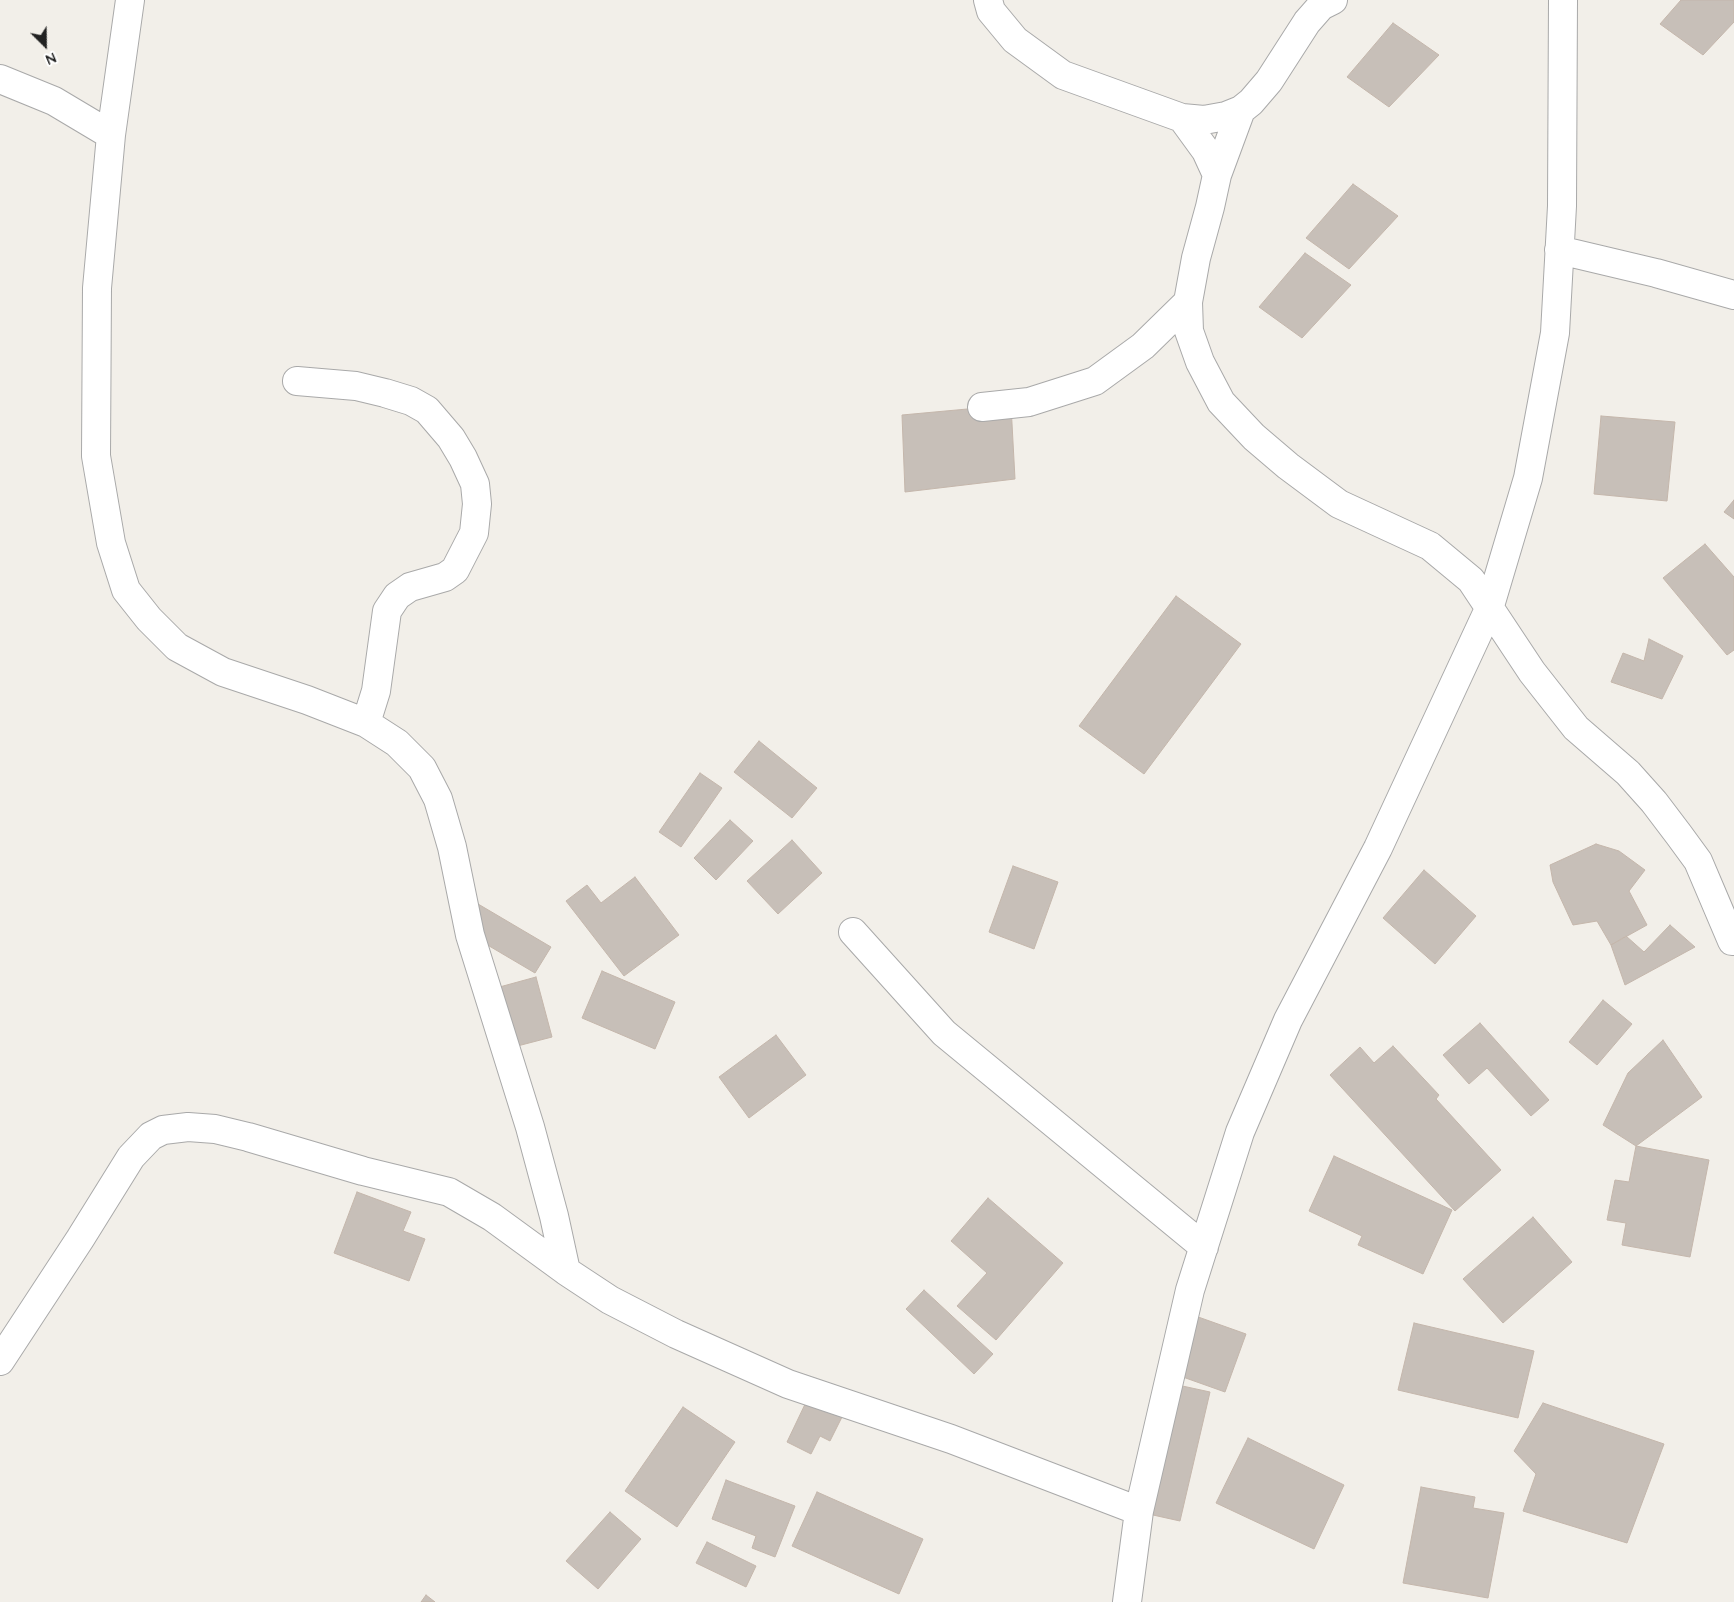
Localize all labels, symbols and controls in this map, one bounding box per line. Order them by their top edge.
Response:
north arrow [20,20,70,70]
text: N [43,49,59,69]

